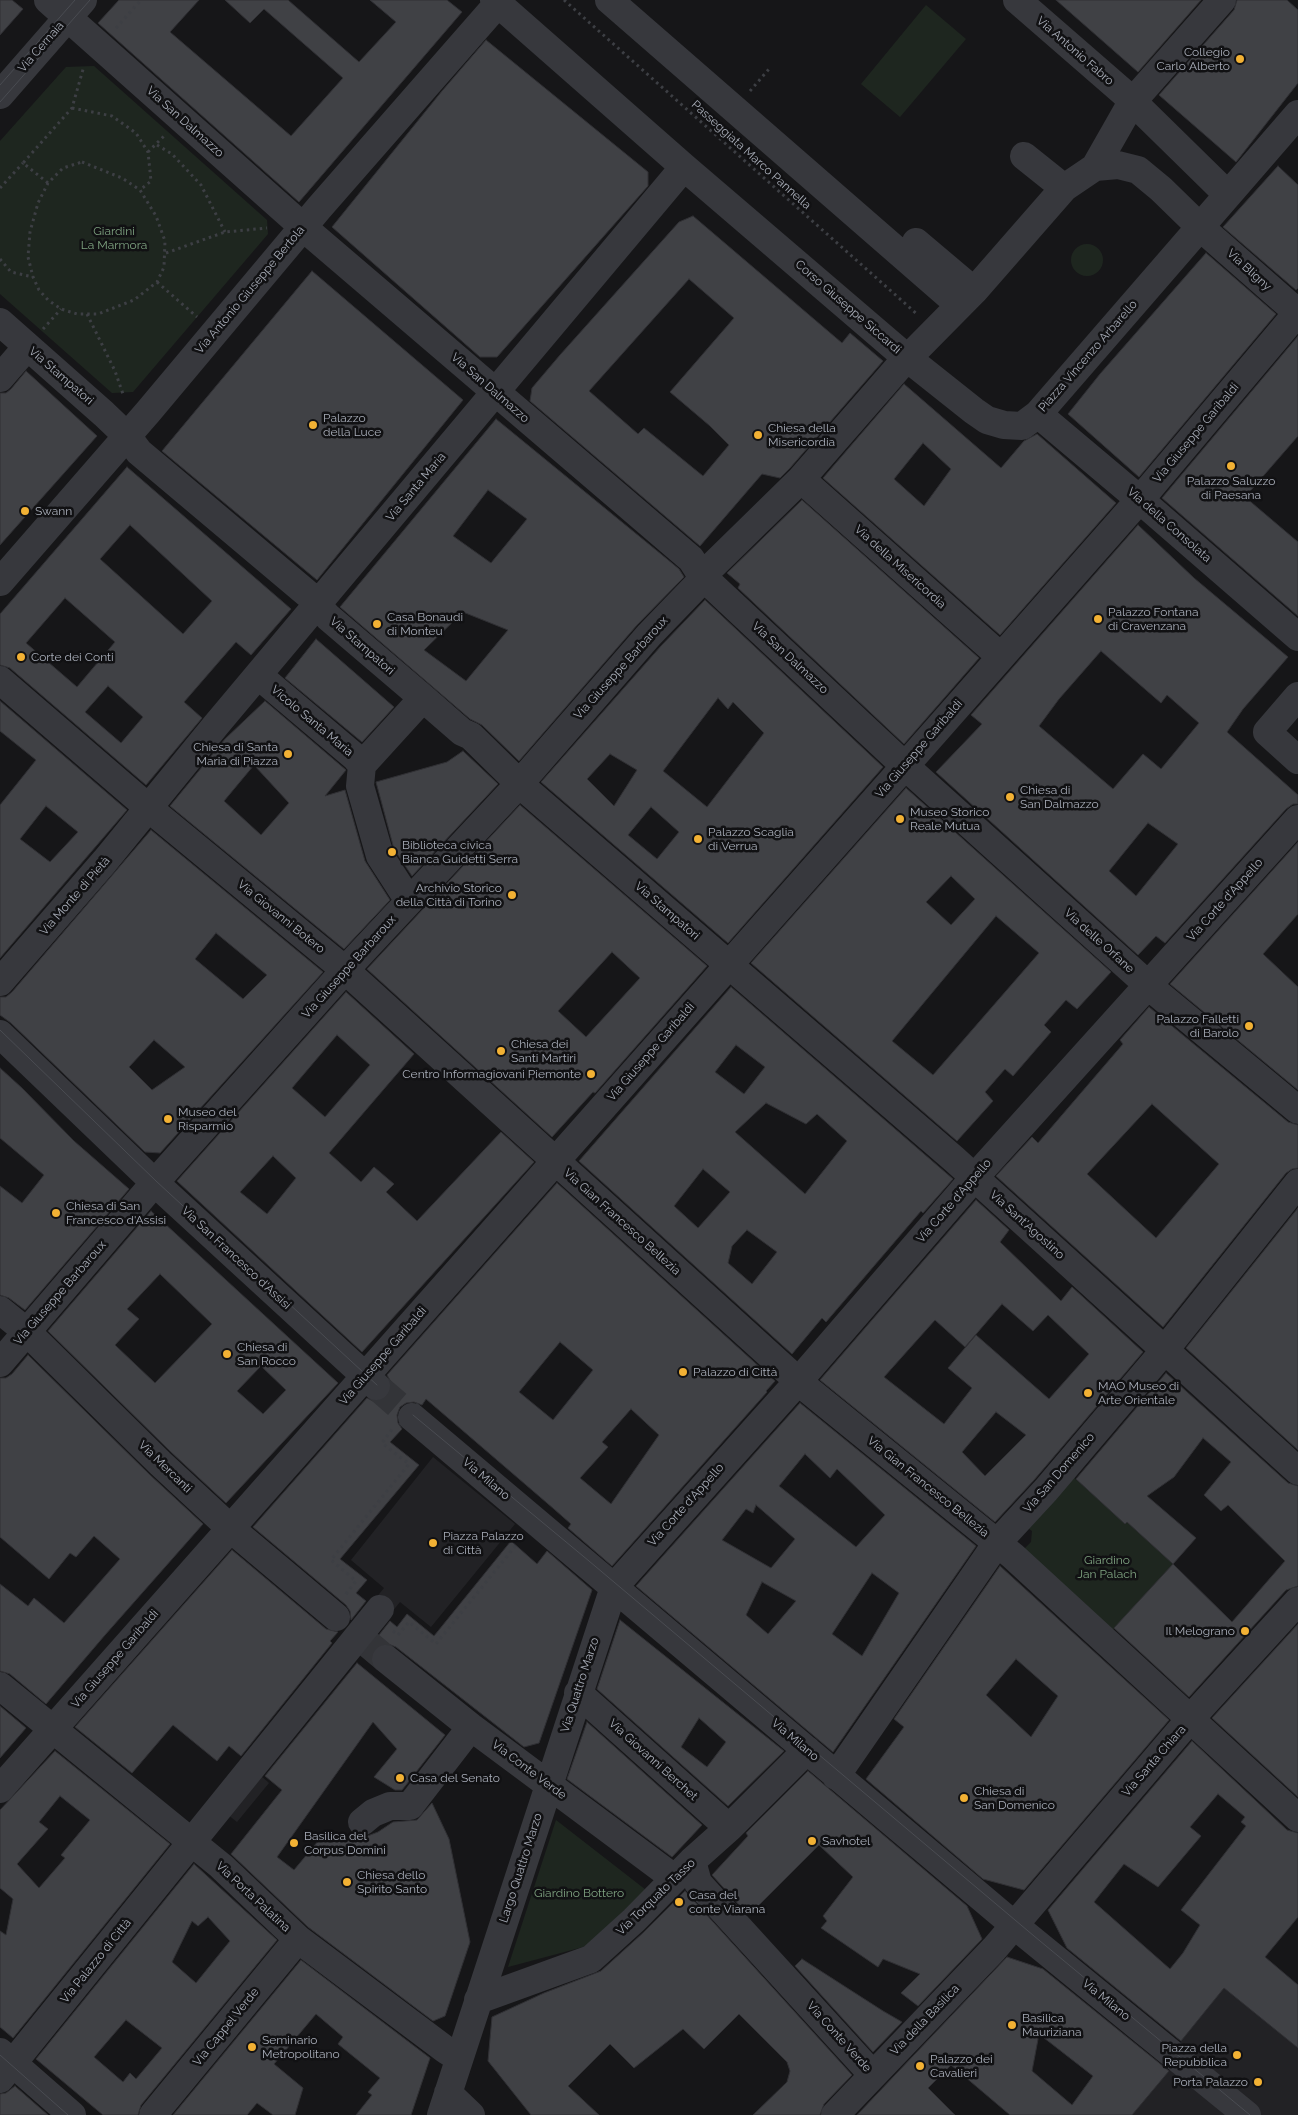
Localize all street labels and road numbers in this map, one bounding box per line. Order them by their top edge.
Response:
street label: Via Antonio Fabro [1033,14,1117,88]
street label: Via Cernaia [15,19,67,75]
street label: Via San Dalmazzo [143,84,227,160]
street label: Passeggiata Marco Pannella [688,97,814,213]
street label: Via Antonio Giuseppe Bertola [192,223,308,357]
street label: Via Bligny [1224,246,1274,294]
street label: Corso Giuseppe Siccardi [792,257,904,357]
street label: Piazza Vincenzo Arbarello [1036,297,1140,415]
street label: Via Stampatori [26,344,96,408]
street label: Via San Dalmazzo [448,350,532,426]
street label: Via Giuseppe Garibaldi [1150,380,1242,486]
street label: Via Santa Maria [383,450,449,524]
street label: Via della Consolata [1124,485,1214,565]
street label: Via della Misericordia [851,522,949,612]
street label: Via Stampatori [327,614,397,678]
street label: Via Giuseppe Barbaroux [571,614,671,722]
street label: Via San Dalmazzo [749,619,831,697]
street label: Vicolo Santa Maria [268,682,356,760]
street label: Via Giuseppe Garibaldi [872,697,966,801]
street label: Via Monte di Pietà [37,854,113,938]
street label: Via Corte d'Appello [1184,856,1266,944]
street label: Via Giovanni Botero [234,877,328,957]
street label: Via Stampatori [632,879,702,943]
street label: Via delle Orfane [1061,906,1137,976]
street label: Via Giuseppe Barbaroux [299,913,399,1021]
street label: Via Giuseppe Garibaldi [604,1000,698,1104]
street label: Via Corte d'Appello [914,1156,994,1246]
street label: Via Gian Francesco Bellezia [561,1166,683,1278]
street label: Via Sant'Agostino [987,1188,1067,1262]
street label: Via San Francesco d'Assisi [178,1204,294,1312]
street label: Via Giuseppe Barbaroux [11,1238,109,1348]
street label: Via Giuseppe Garibaldi [336,1304,430,1408]
street label: Via San Domenico [1020,1430,1098,1516]
street label: Via Gian Francesco Bellezia [864,1434,992,1540]
street label: Via Mercanti [135,1438,195,1496]
street label: Via Milano [459,1455,513,1503]
street label: Via Corte d'Appello [645,1461,727,1549]
street label: Via Giuseppe Garibaldi [68,1607,162,1711]
street label: Via Quattro Marzo [558,1636,602,1734]
street label: Via Giovanni Berchet [606,1716,700,1804]
street label: Via Milano [768,1716,822,1764]
street label: Via Santa Chiara [1119,1722,1189,1800]
street label: Via Conte Verde [489,1737,569,1803]
street label: Largo Quattro Marzo [497,1811,545,1925]
street label: Via Torquato Tasso [614,1856,698,1938]
street label: Via Porta Palatina [213,1859,293,1935]
street label: Via Palazzo di Città [58,1916,134,2006]
street label: Via Milano [1079,1976,1133,2024]
street label: Via della Basilica [888,1982,962,2058]
street label: Via Cappel Verde [190,1985,262,2069]
street label: Via Conte Verde [804,1999,874,2075]

